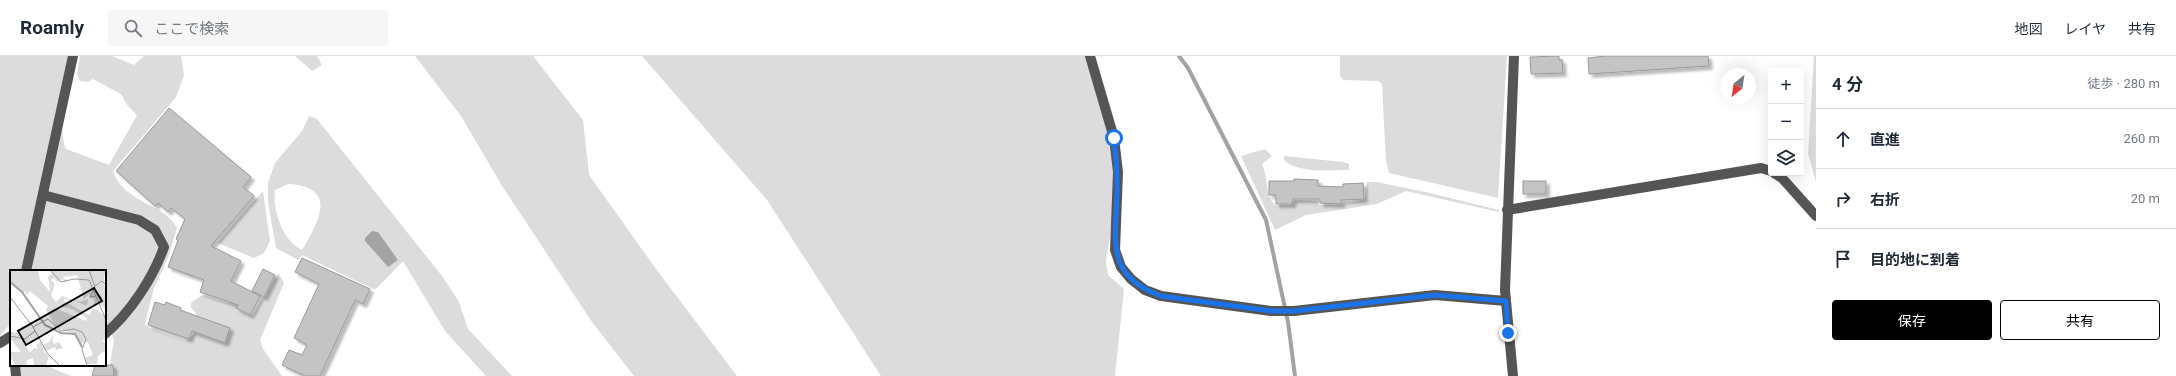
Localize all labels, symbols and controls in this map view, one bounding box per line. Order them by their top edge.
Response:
search box [108,10,388,46]
text: Roamly [20,16,84,39]
icon: search [122,17,144,39]
text: ここで検索 [154,20,229,38]
text: 地図 [2014,21,2042,37]
text: レイヤ [2064,21,2106,37]
text: 共有 [2128,21,2156,37]
north arrow [1720,68,1756,104]
map controls [1768,68,1804,176]
button: + [1768,68,1804,104]
text: 4 分 [1832,74,1863,94]
text: 徒歩 · 280 m [2088,76,2160,91]
button: − [1768,104,1804,140]
icon: ahead [1832,128,1854,150]
route start [1105,129,1123,147]
text: 直進 [1870,131,1900,149]
text: 260 m [2123,131,2160,146]
button: layers [1768,140,1804,176]
icon: right [1832,188,1854,210]
text: 右折 [1870,191,1900,209]
text: 20 m [2131,191,2160,206]
icon: arrive [1832,248,1854,270]
text: 目的地に到着 [1870,251,1960,269]
inset map [10,270,106,366]
button: 保存 [1832,300,1992,340]
button: 共有 [2000,300,2160,340]
route end [1499,324,1517,342]

